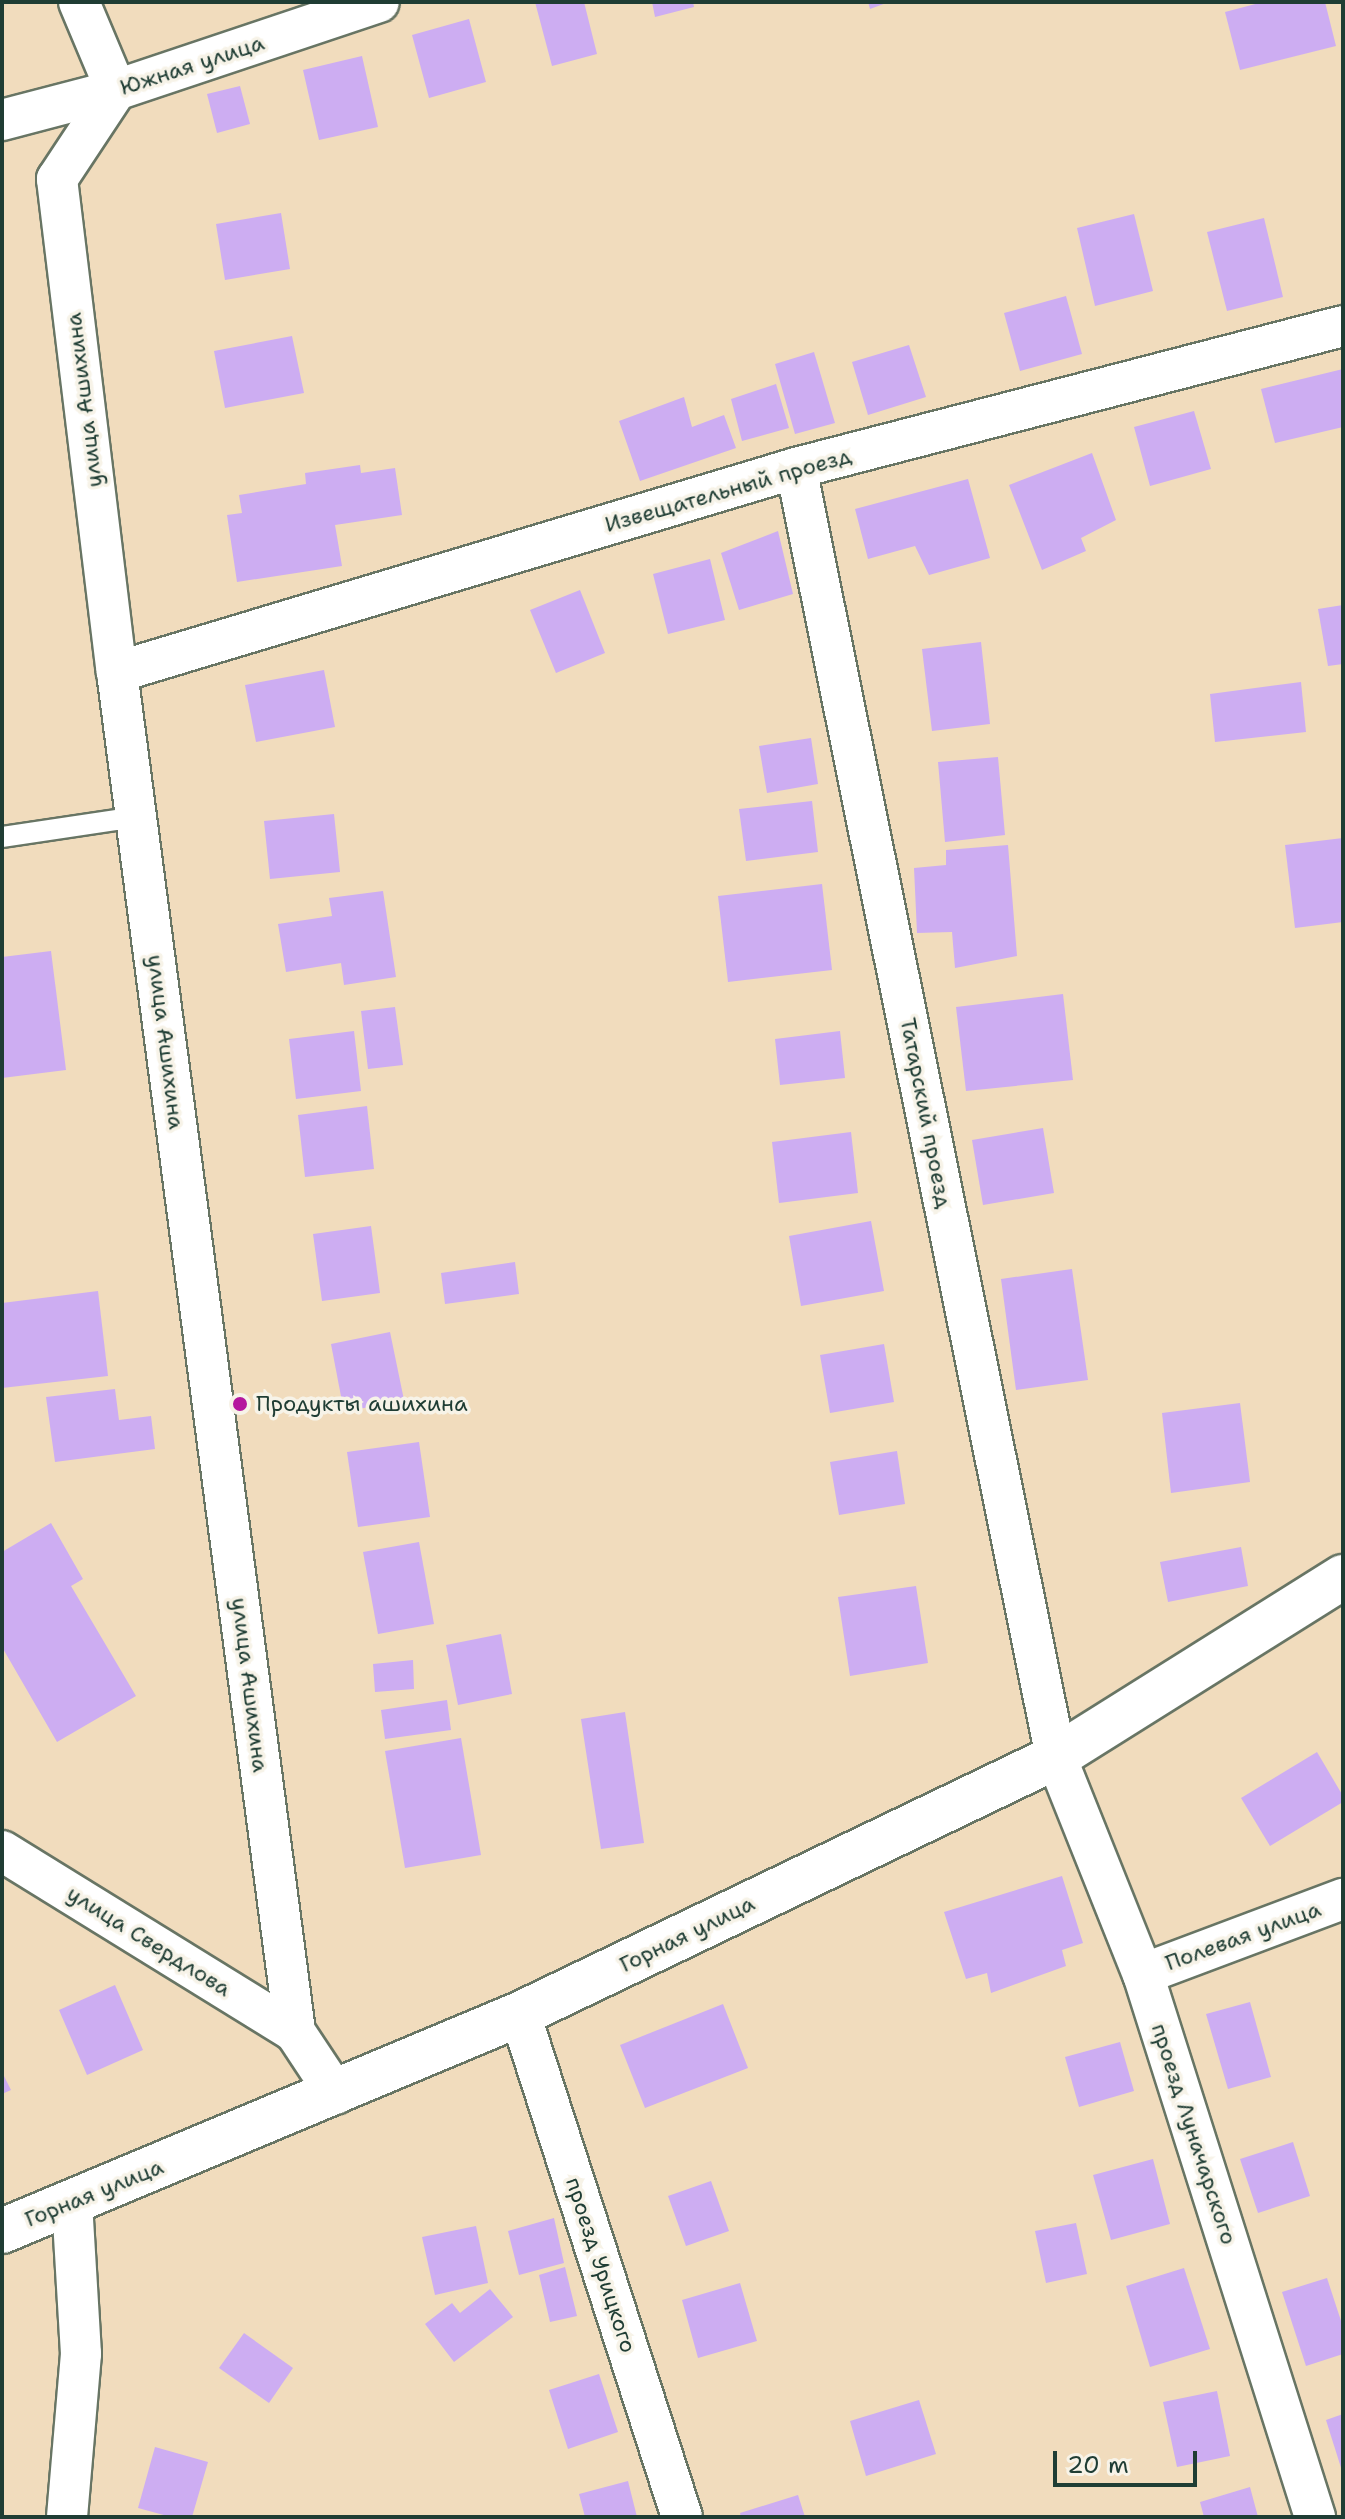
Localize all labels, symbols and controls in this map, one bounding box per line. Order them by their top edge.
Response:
street label: Южная улица [117,29,267,101]
street label: улица Ашихина [60,311,108,489]
street label: Извещательный проезд [602,442,854,538]
street label: улица Ашихина [142,953,190,1131]
street label: Татарский проезд [895,1015,957,1211]
place label: Продукты ашихина [256,1391,468,1417]
marker: Продукты ашихина [231,1395,249,1413]
street label: улица Ашихина [226,1596,274,1774]
street label: улица Свердлова [62,1880,236,2002]
street label: Горная улица [615,1890,759,1978]
street label: Полевая улица [1162,1896,1324,1976]
street label: проезд Луначарского [1146,2020,1242,2248]
street label: Горная улица [21,2153,167,2233]
street label: проезд Урицкого [560,2174,642,2356]
scale bar [1057,2435,1201,2485]
text: 20 m [1067,2449,1129,2481]

